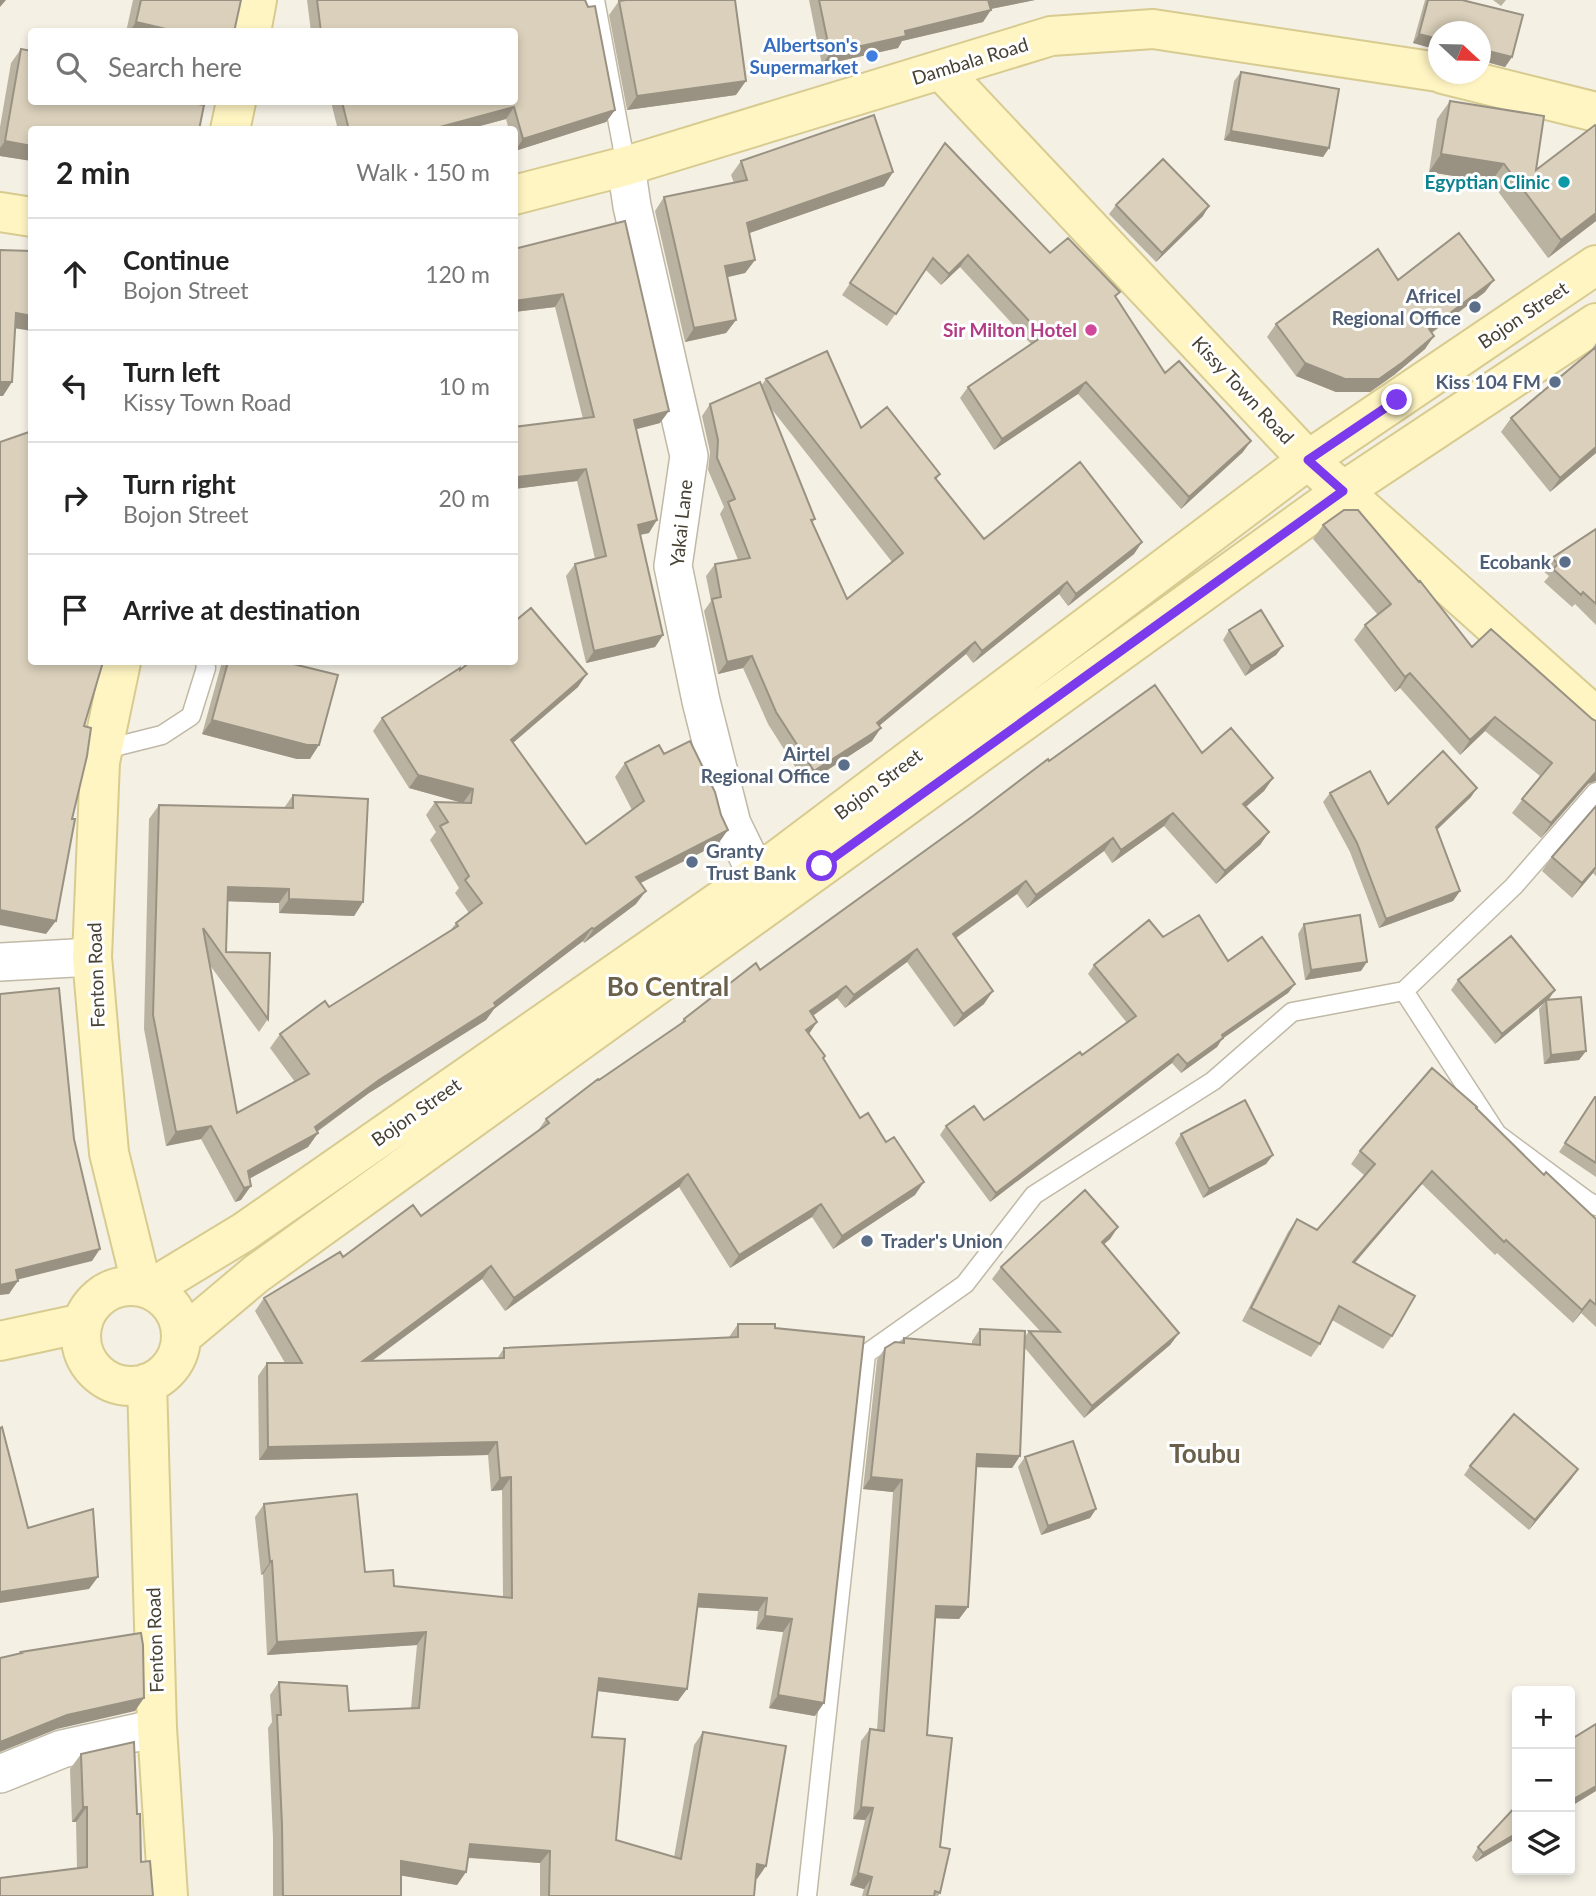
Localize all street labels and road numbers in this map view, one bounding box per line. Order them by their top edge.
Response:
street label: Dambala Road [909,32,1031,89]
street label: Bojon Street [1473,276,1572,353]
street label: Kissy Town Road [1188,331,1299,448]
street label: Yakai Lane [664,478,697,568]
street label: Bojon Street [829,743,926,824]
street label: Fenton Road [82,922,109,1028]
street label: Bojon Street [367,1072,465,1151]
street label: Fenton Road [141,1587,168,1693]

